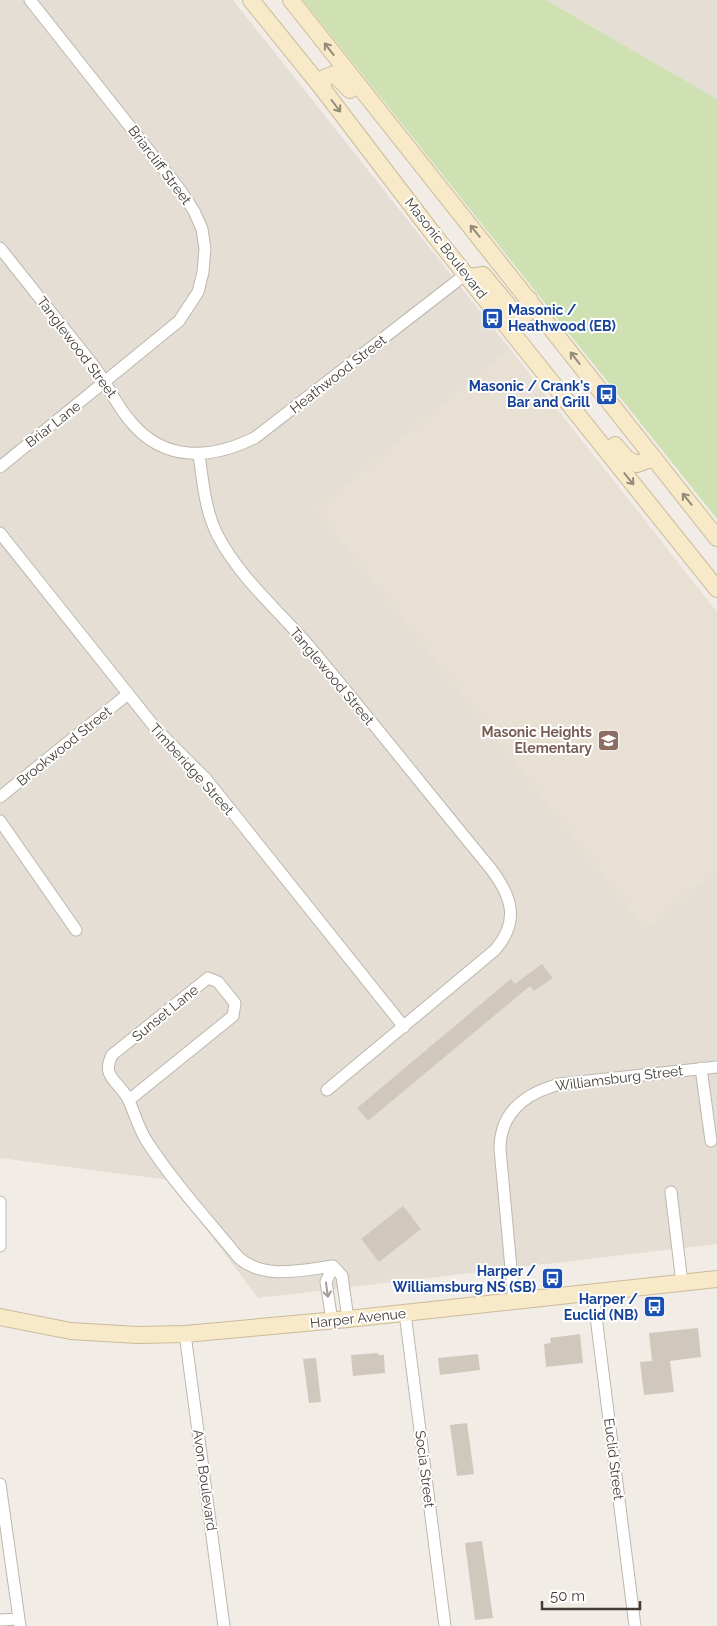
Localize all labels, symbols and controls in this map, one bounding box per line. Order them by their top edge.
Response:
one-way arrow [324,43,335,56]
one-way arrow [331,99,342,112]
street label: Briarcliff Street [125,122,195,208]
street label: Masonic Boulevard [402,194,490,302]
one-way arrow [469,224,480,237]
street label: Tanglewood Street [34,293,120,401]
place label: Masonic / Heathwood (EB) [508,302,616,334]
bus stop icon: Masonic / Heathwood (EB) [480,306,504,330]
street label: Heathwood Street [287,331,389,416]
one-way arrow [570,351,580,365]
place label: Masonic / Crank's Bar and Grill [469,378,591,410]
bus stop icon: Masonic / Crank's Bar and Grill [594,382,618,406]
street label: Briar Lane [22,398,84,450]
one-way arrow [624,472,635,485]
one-way arrow [681,493,692,506]
street label: Tanglewood Street [287,624,378,728]
street label: Brookwood Street [14,703,115,789]
street label: Timberidge Street [147,720,237,818]
place label: Masonic Heights Elementary [481,724,592,756]
school or university icon: Masonic Heights Elementary [596,728,620,752]
street label: Sunset Lane [129,982,201,1044]
street label: Williamsburg Street [554,1062,684,1094]
place label: Harper / Williamsburg NS (SB) [393,1263,536,1295]
bus stop icon: Harper / Williamsburg NS (SB) [540,1267,564,1291]
one-way arrow [323,1282,333,1298]
place label: Harper / Euclid (NB) [564,1291,638,1323]
bus stop icon: Harper / Euclid (NB) [642,1295,666,1319]
street label: Harper Avenue [309,1305,407,1331]
street label: Euclid Street [601,1417,627,1501]
street label: Avon Boulevard [190,1428,220,1532]
street label: Socia Street [412,1430,438,1509]
scale bar [542,1578,640,1610]
text: 50 m [550,1587,585,1605]

